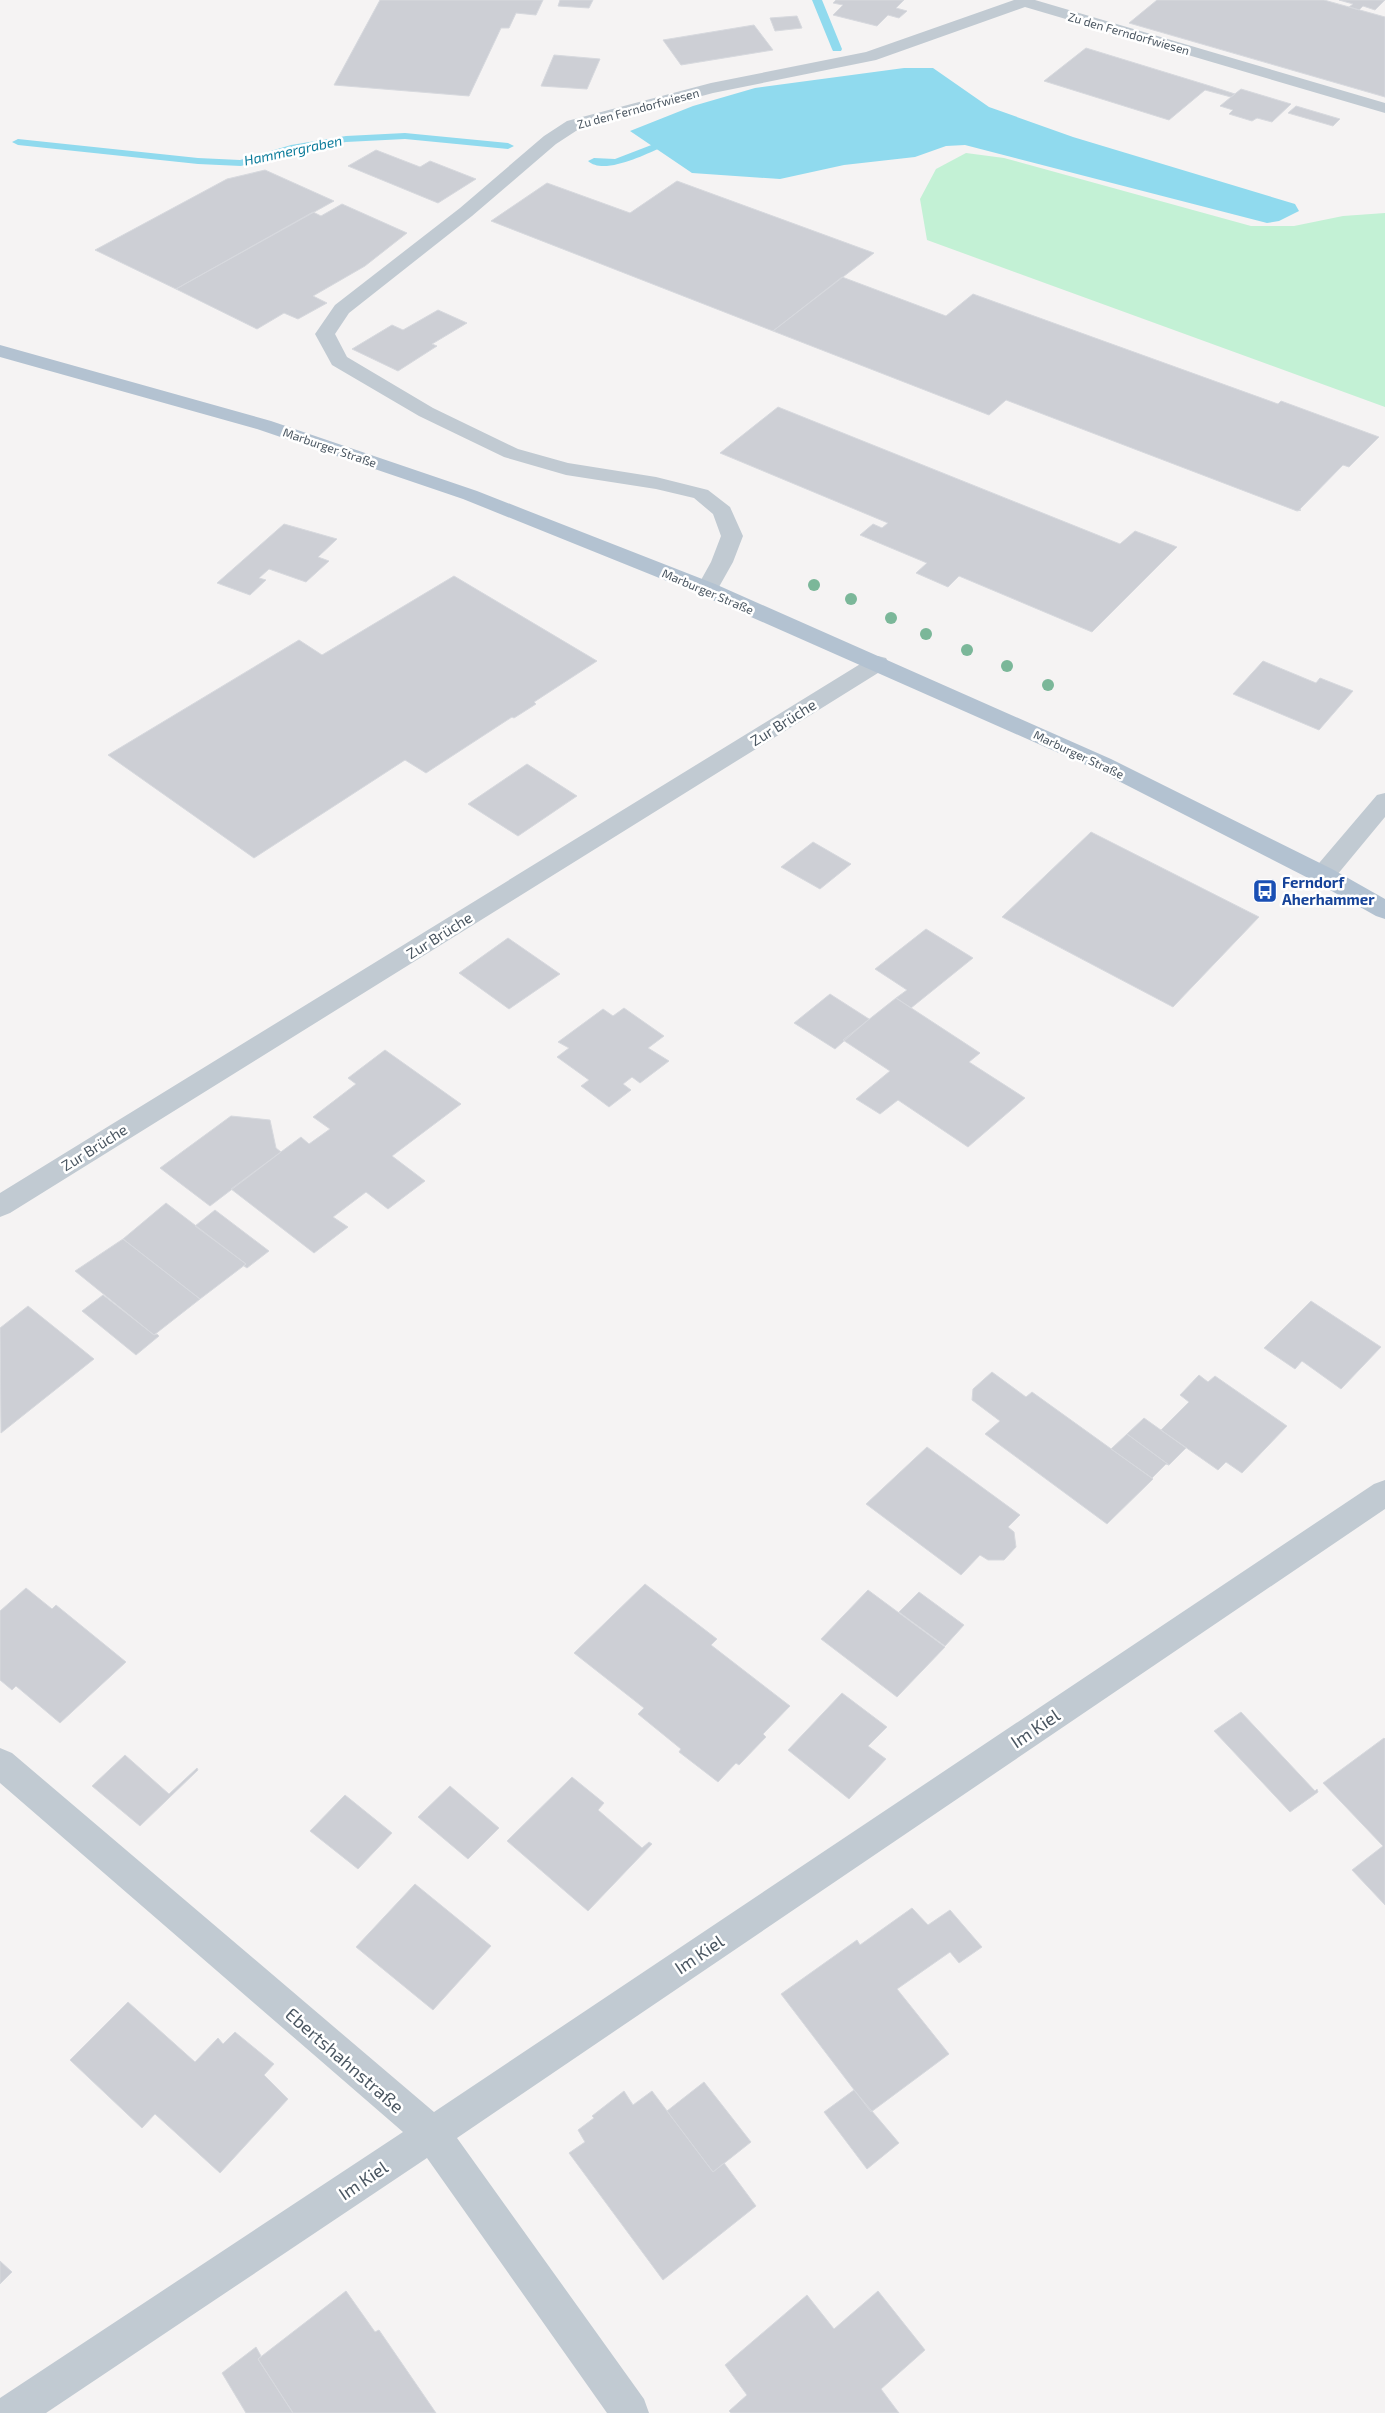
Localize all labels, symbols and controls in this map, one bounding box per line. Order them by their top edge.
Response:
street label: Zu den Ferndorfwiesen [1067,9,1191,57]
street label: Zu den Ferndorfwiesen [575,85,701,131]
water label: Hammergraben [242,131,344,169]
street label: Marburger Straße [281,424,379,470]
street label: Marburger Straße [660,565,756,617]
street label: Zur Brüche [747,695,819,749]
street label: Marburger Straße [1032,727,1126,781]
place label: Ferndorf Aherhammer [1282,873,1375,908]
bus stop icon: Ferndorf Aherhammer [1252,878,1278,904]
street label: Zur Brüche [403,908,475,962]
street label: Zur Brüche [58,1120,130,1174]
street label: Im Kiel [1006,1703,1064,1752]
street label: Im Kiel [670,1929,728,1978]
street label: Ebertshahnstraße [281,2003,409,2117]
street label: Im Kiel [334,2155,392,2204]

